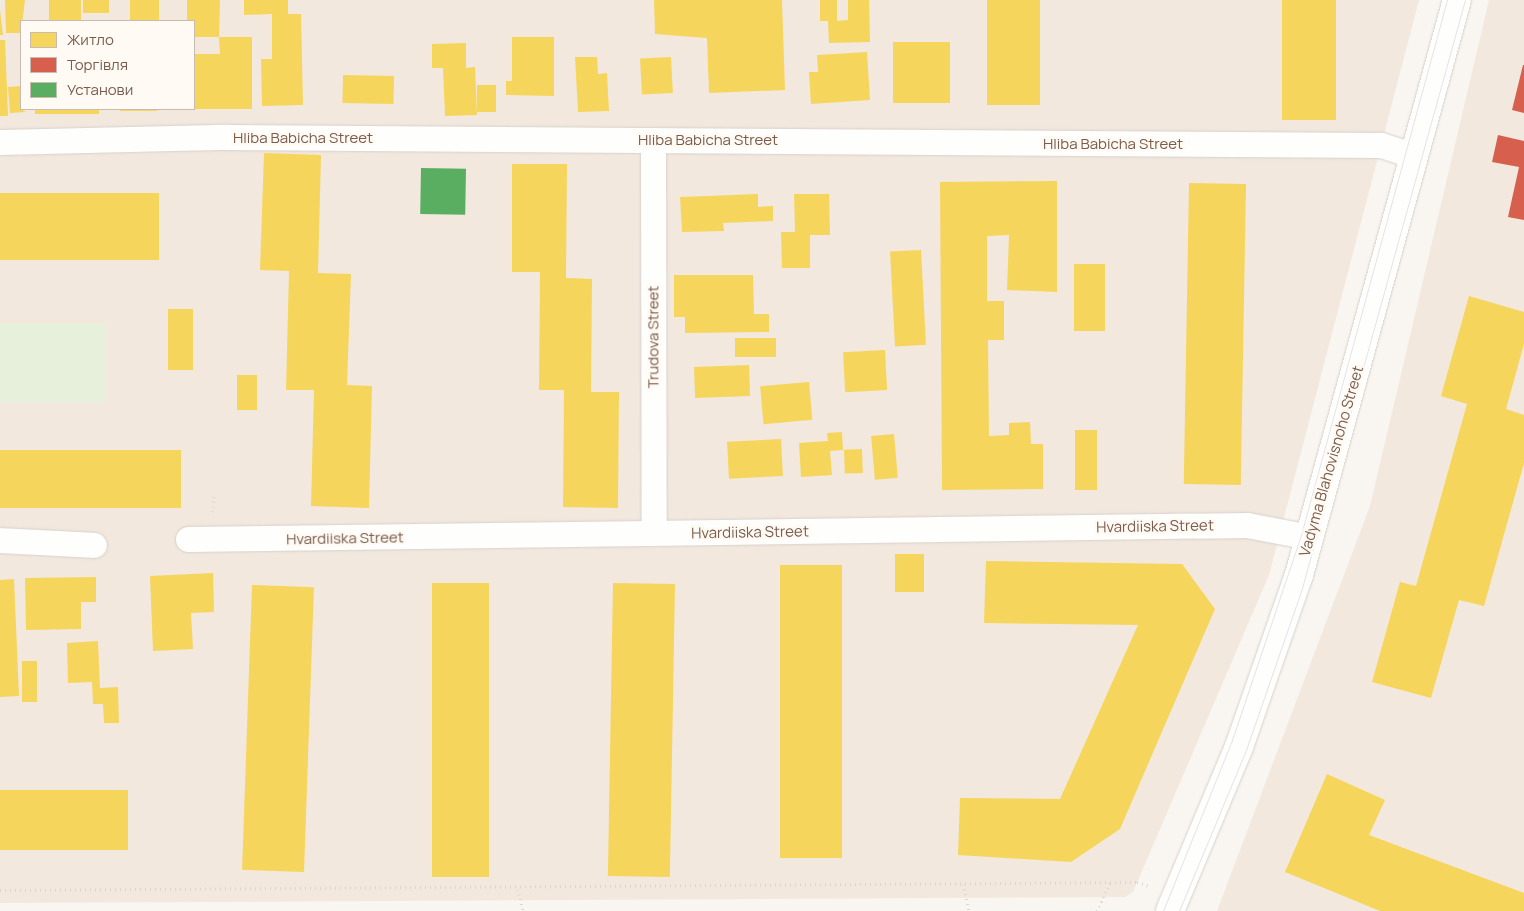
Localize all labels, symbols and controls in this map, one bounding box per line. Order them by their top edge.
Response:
legend [20,20,195,110]
text: Житло [67,29,114,50]
text: Торгівля [67,54,128,75]
text: Установи [67,79,133,100]
street label: Hliba Babicha Street [233,129,373,147]
street label: Hliba Babicha Street [638,131,778,149]
street label: Hliba Babicha Street [1043,135,1183,153]
street label: Trudova Street [644,286,662,388]
street label: Vadyma Blahovisnoho Street [1295,364,1367,558]
street label: Hvardiiska Street [1096,516,1214,536]
street label: Hvardiiska Street [691,522,809,542]
street label: Hvardiiska Street [286,528,404,548]

